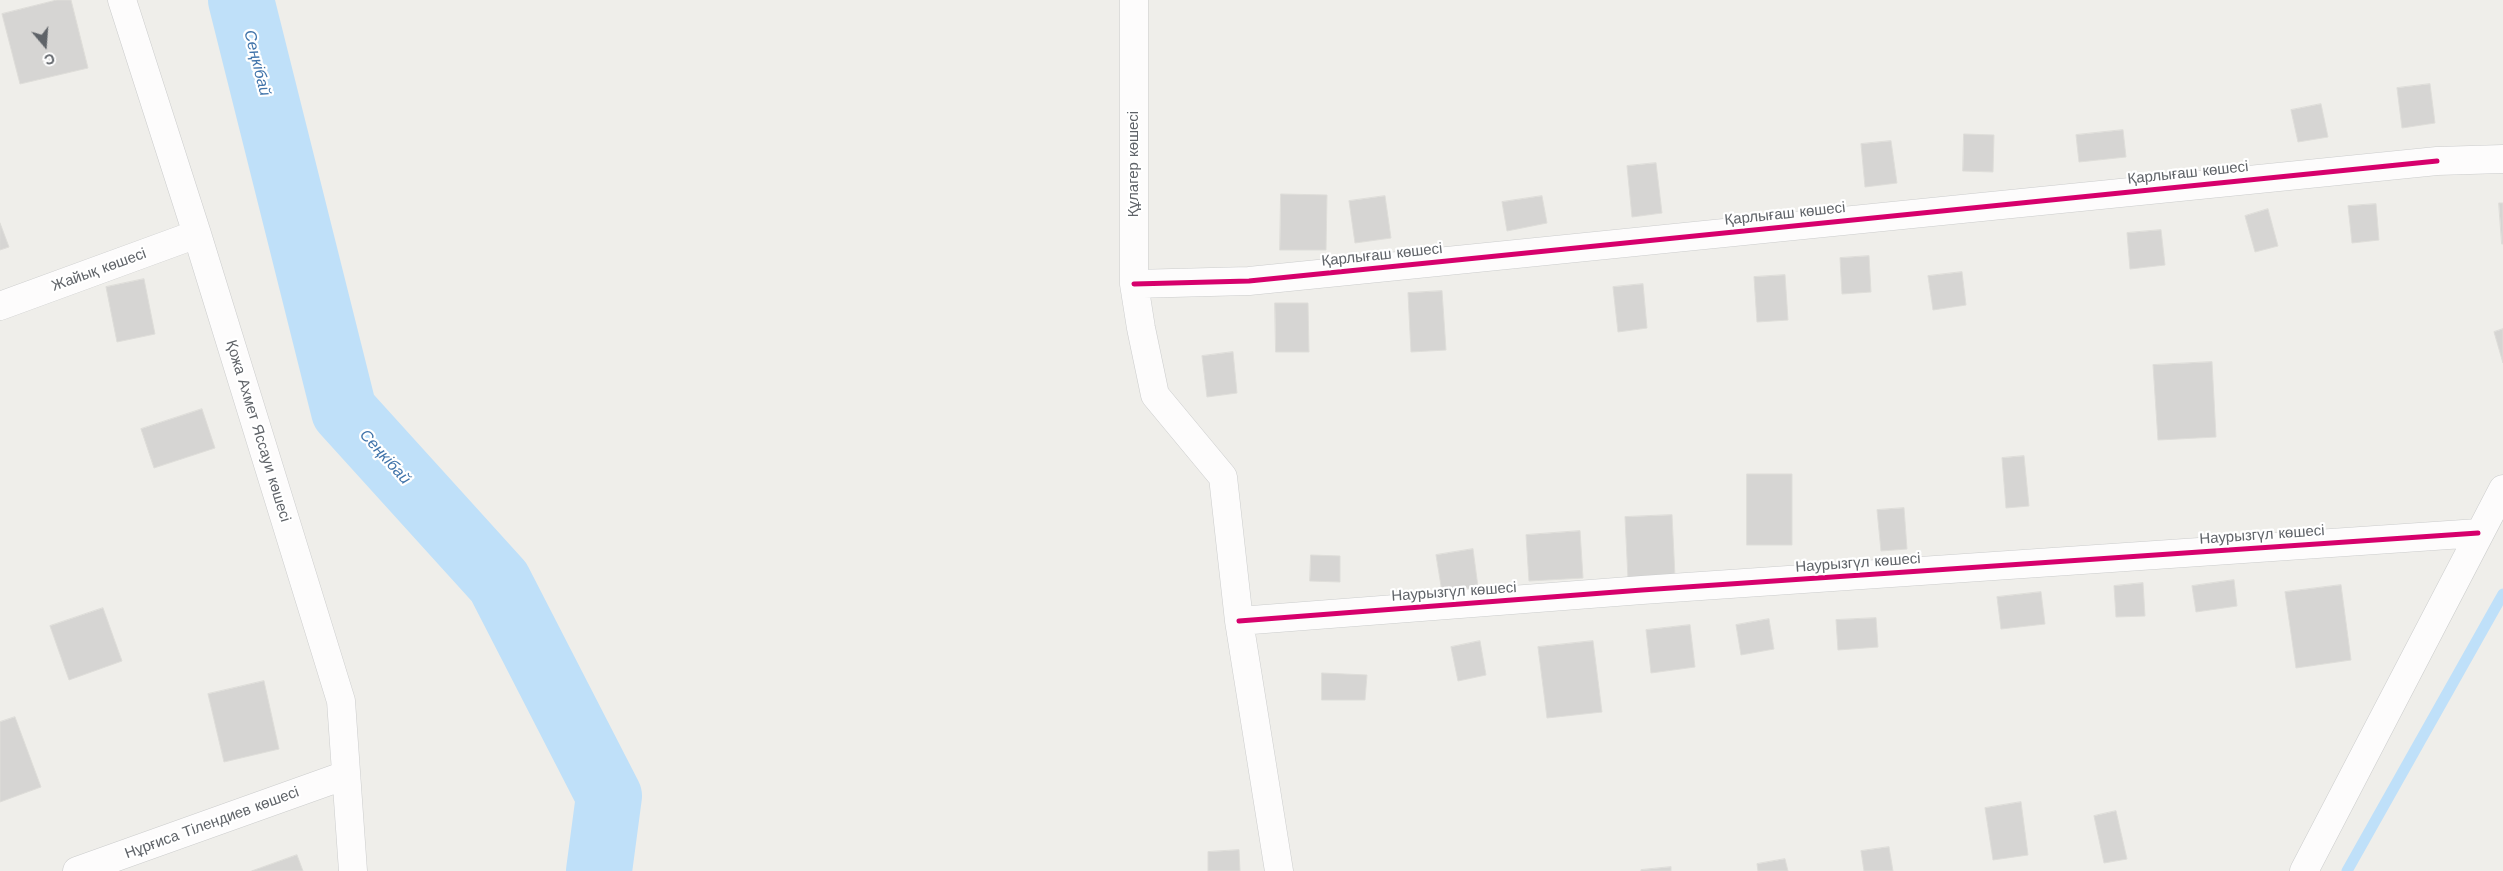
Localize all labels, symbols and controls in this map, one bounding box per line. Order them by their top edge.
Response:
north arrow [20,20,70,70]
water label: Сеңкібай [240,28,274,98]
text: С [42,50,57,68]
street label: Құлагер көшесі [1125,111,1143,217]
street label: Қарлығаш көшесі [2127,158,2249,188]
street label: Қарлығаш көшесі [1724,199,1846,229]
street label: Қарлығаш көшесі [1321,240,1443,270]
street label: Жайық көшесі [49,245,149,295]
street label: Қожа Ахмет Яссауи көшесі [222,338,294,524]
water label: Сеңкібай [355,426,415,488]
street label: Наурызгүл көшесі [2199,522,2325,548]
street label: Наурызгүл көшесі [1795,550,1921,576]
street label: Наурызгүл көшесі [1391,579,1517,605]
street label: Нұрғиса Тілендиев көшесі [122,783,302,863]

